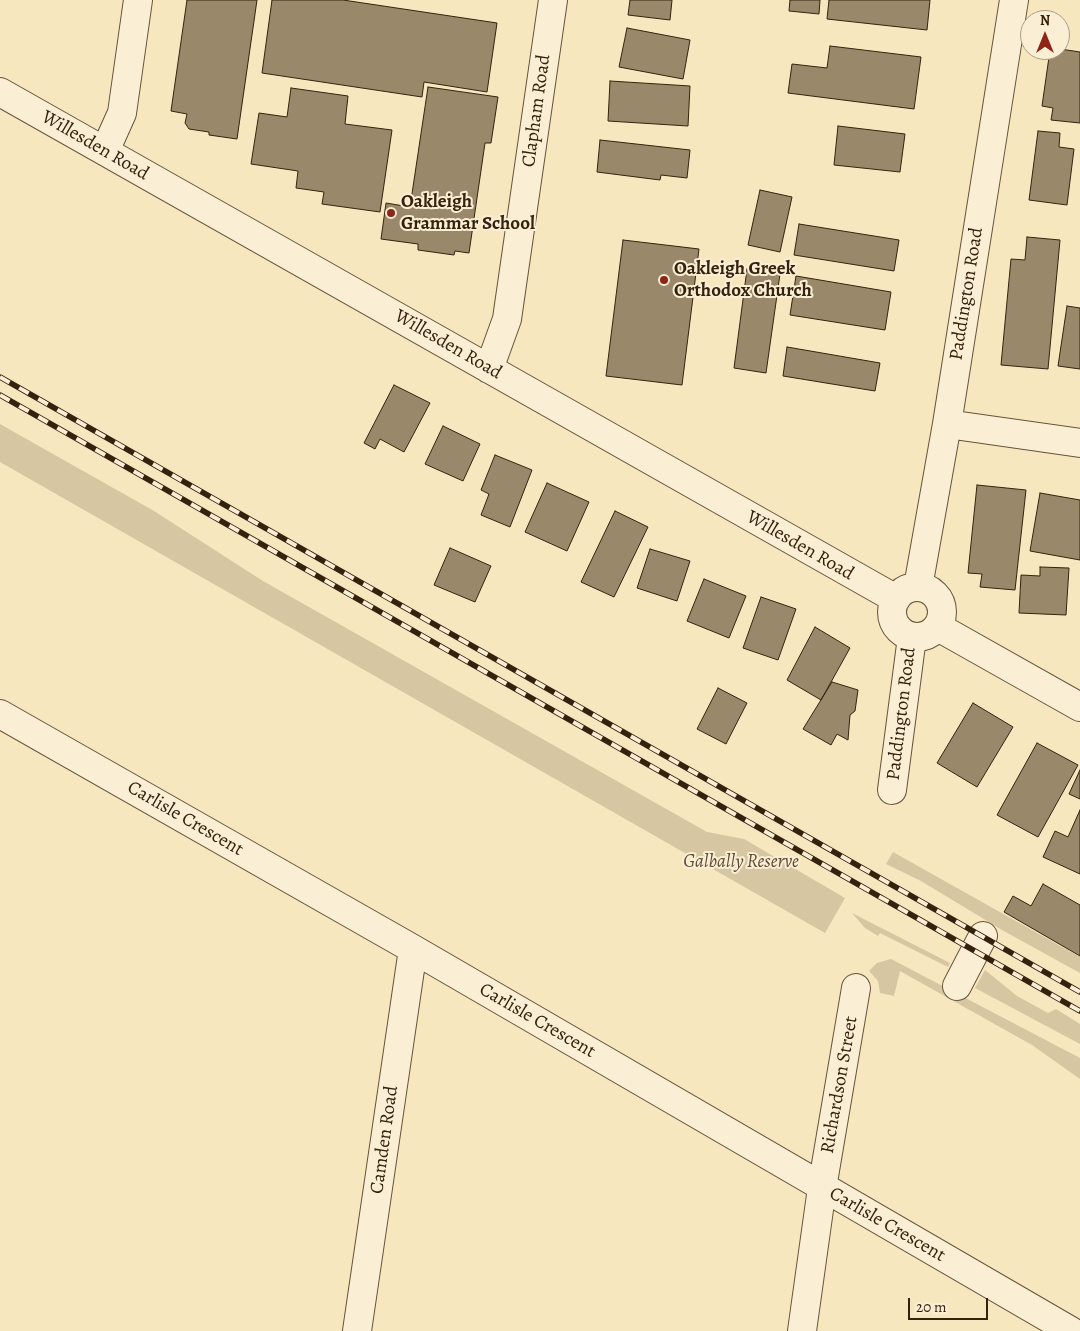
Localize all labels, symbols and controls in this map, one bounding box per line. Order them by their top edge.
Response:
north arrow [1020,10,1070,60]
text: N [1040,11,1050,30]
street label: Clapham Road [518,53,556,169]
street label: Willesden Road [37,106,153,186]
place label: Oakleigh Grammar School [401,191,535,235]
marker: Oakleigh Grammar School [385,207,397,219]
street label: Paddington Road [945,226,989,362]
place label: Oakleigh Greek Orthodox Church [674,258,812,302]
marker: Oakleigh Greek Orthodox Church [658,274,670,286]
street label: Willesden Road [390,305,506,385]
street label: Willesden Road [742,506,858,586]
street label: Paddington Road [883,646,921,782]
street label: Carlisle Crescent [123,777,247,861]
park label: Galbally Reserve [683,851,799,873]
street label: Carlisle Crescent [475,979,599,1063]
street label: Richardson Street [817,1015,863,1155]
street label: Camden Road [366,1084,404,1196]
street label: Carlisle Crescent [825,1183,949,1267]
scale bar [910,1288,990,1320]
text: 20 m [916,1297,947,1317]

